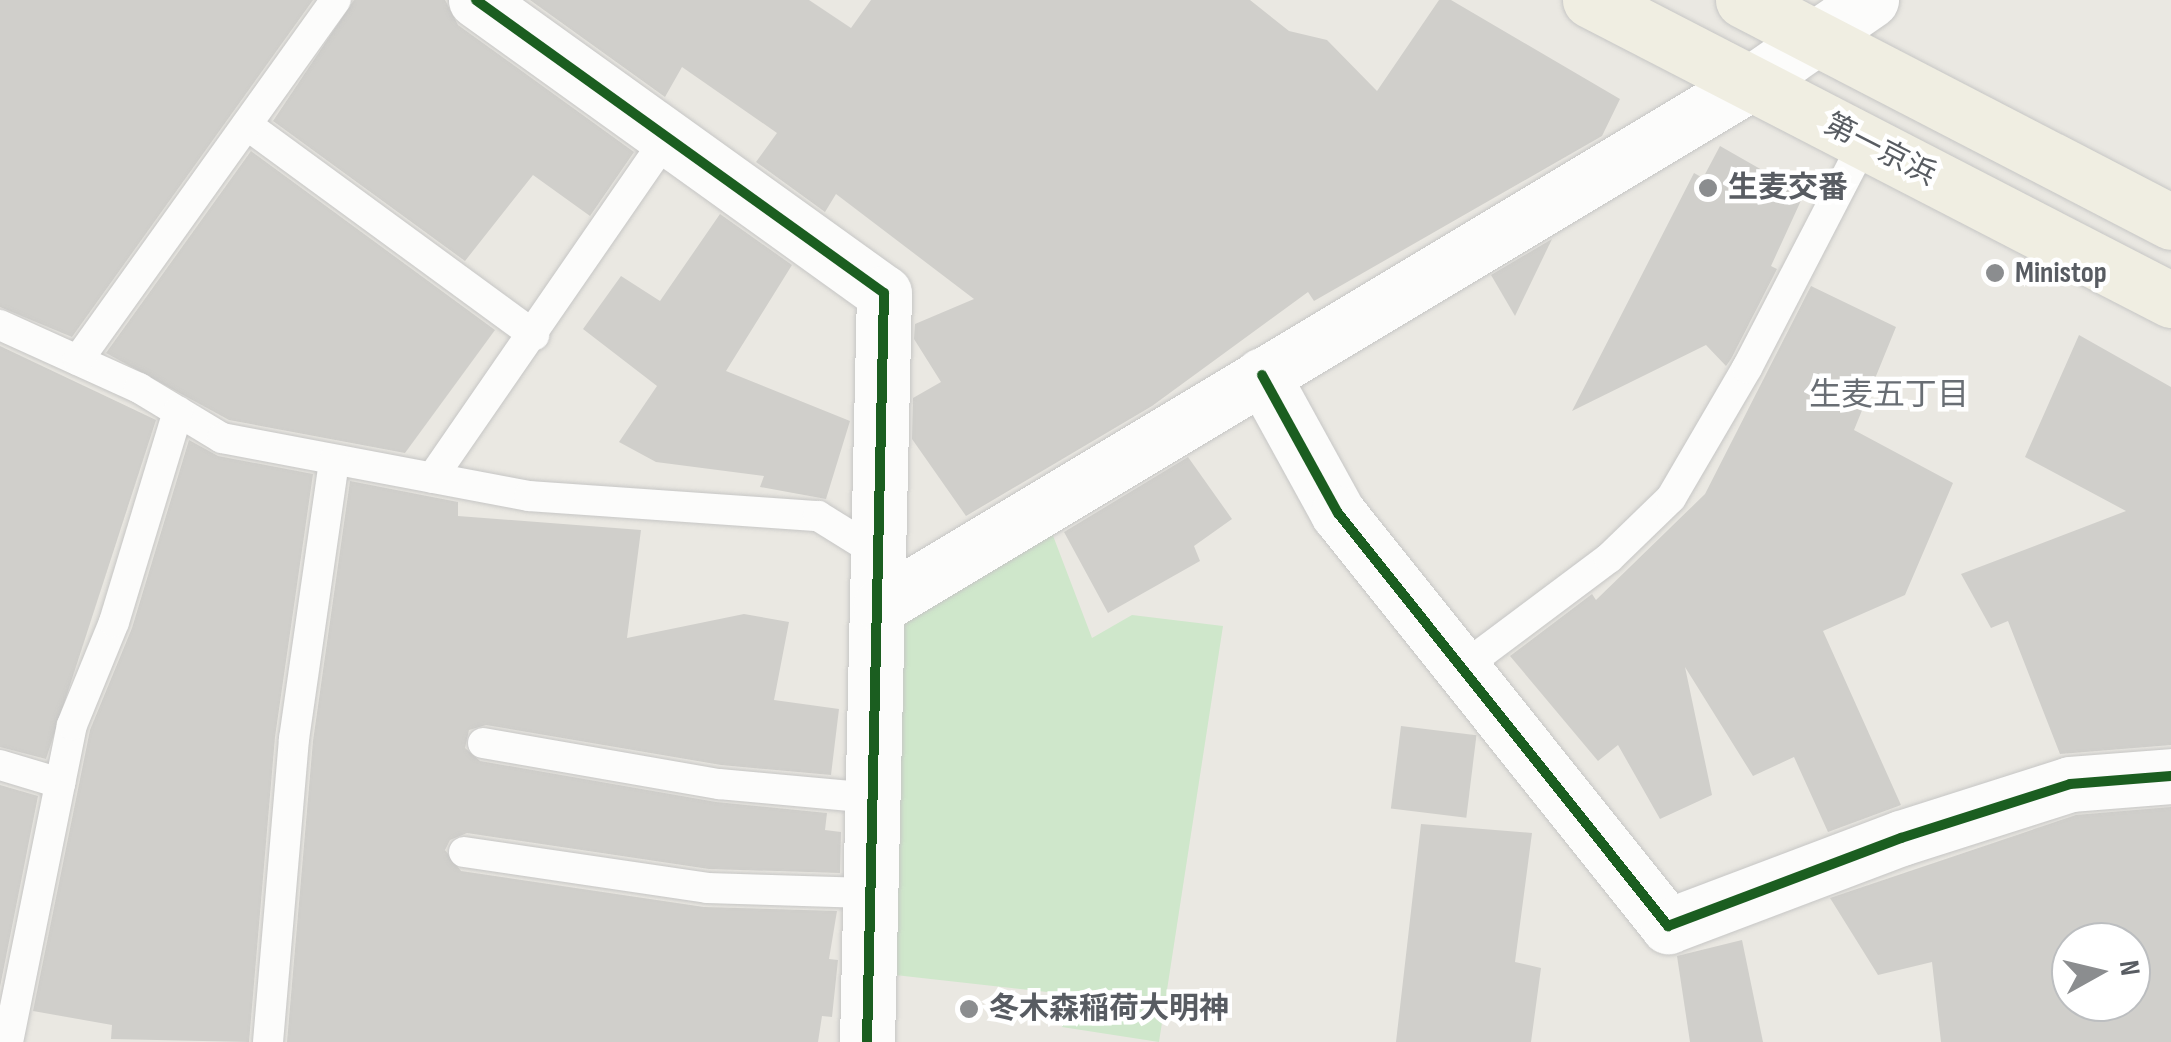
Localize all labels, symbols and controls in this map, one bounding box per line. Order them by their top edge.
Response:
street label: 第一京浜 [1818,107,1942,193]
place label: 生麦交番 [1728,170,1848,206]
marker: 生麦交番 [1697,177,1719,199]
place label: Ministop [2015,255,2107,291]
marker: Ministop [1984,262,2006,284]
district label: 生麦五丁目 [1809,377,1969,415]
north arrow [2051,922,2151,1022]
text: N [2112,958,2147,978]
place label: 冬木森稲荷大明神 [989,991,1229,1027]
marker: 冬木森稲荷大明神 [958,998,980,1020]

